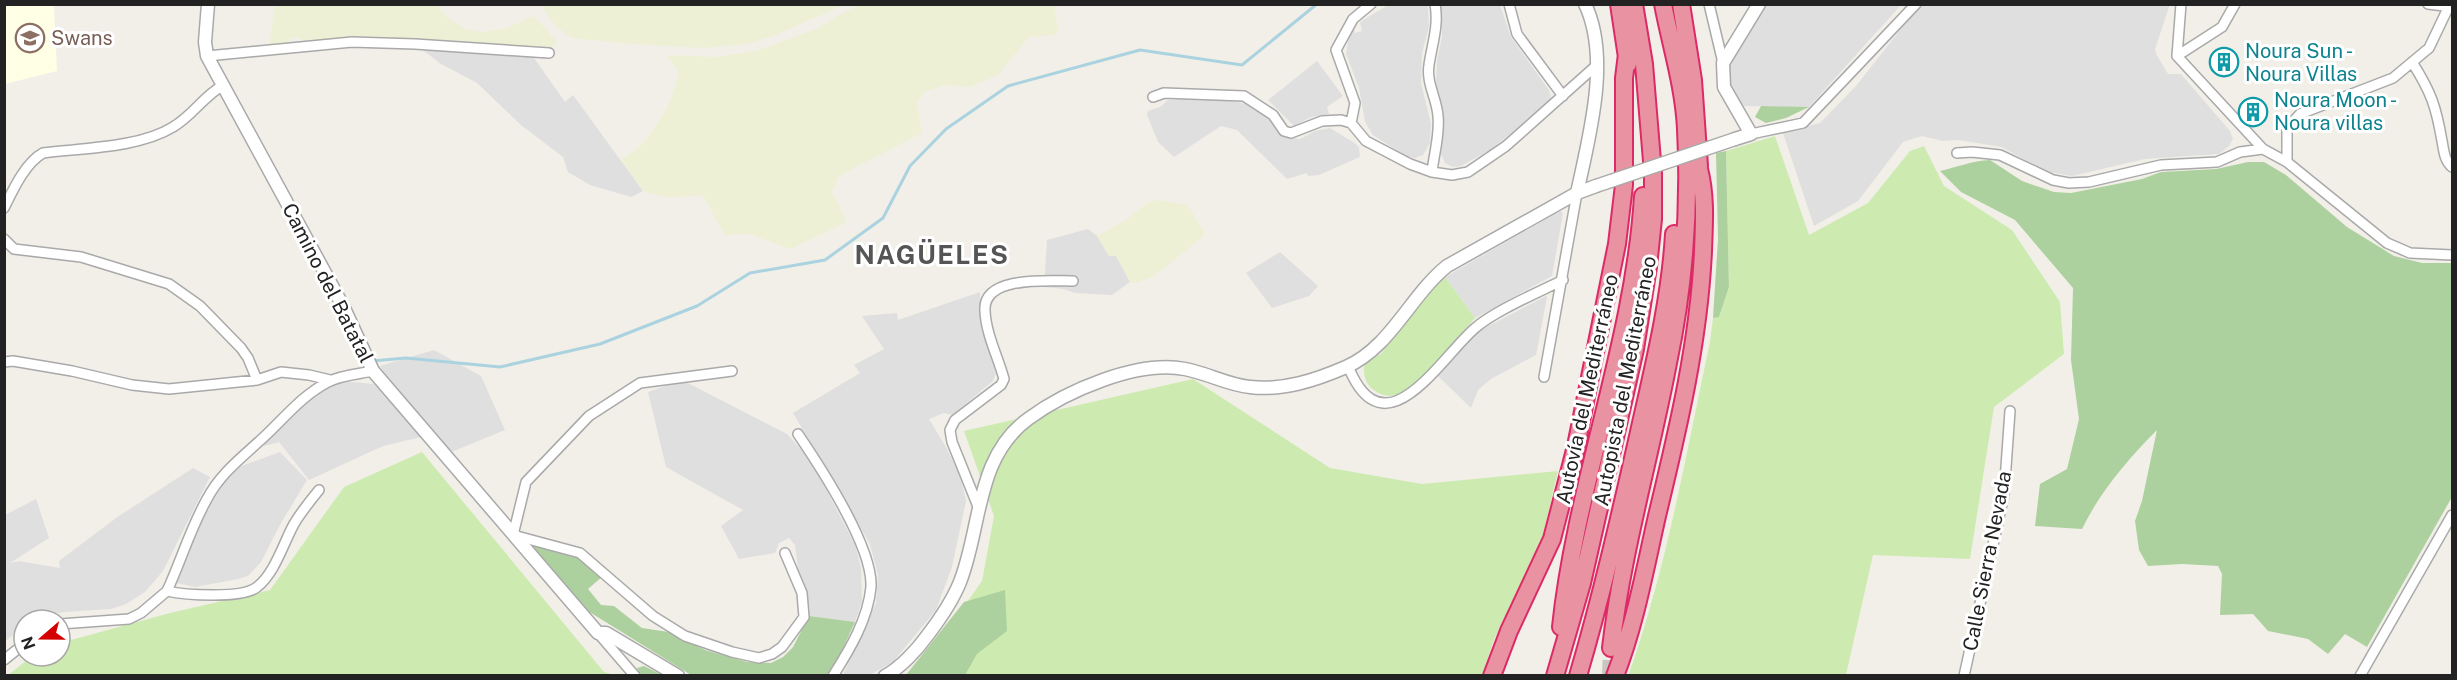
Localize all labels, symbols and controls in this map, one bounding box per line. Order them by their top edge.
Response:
school or university icon: Swans [14,22,46,54]
place label: Swans [51,26,113,50]
place label: Noura Sun - Noura Villas [2245,39,2357,86]
building icon: Noura Sun - Noura Villas [2208,46,2240,78]
place label: Noura Moon - Noura villas [2274,88,2397,135]
building icon: Noura Moon - Noura villas [2237,96,2269,128]
street label: Camino del Batatal [277,199,379,367]
district label: NAGÜELES [854,239,1010,270]
street label: Autopista del Mediterráneo [1589,254,1661,508]
street label: Autovía del Mediterráneo [1551,272,1623,506]
street label: Calle Sierra Nevada [1958,469,2016,653]
north arrow [12,608,72,668]
text: N [17,634,39,652]

